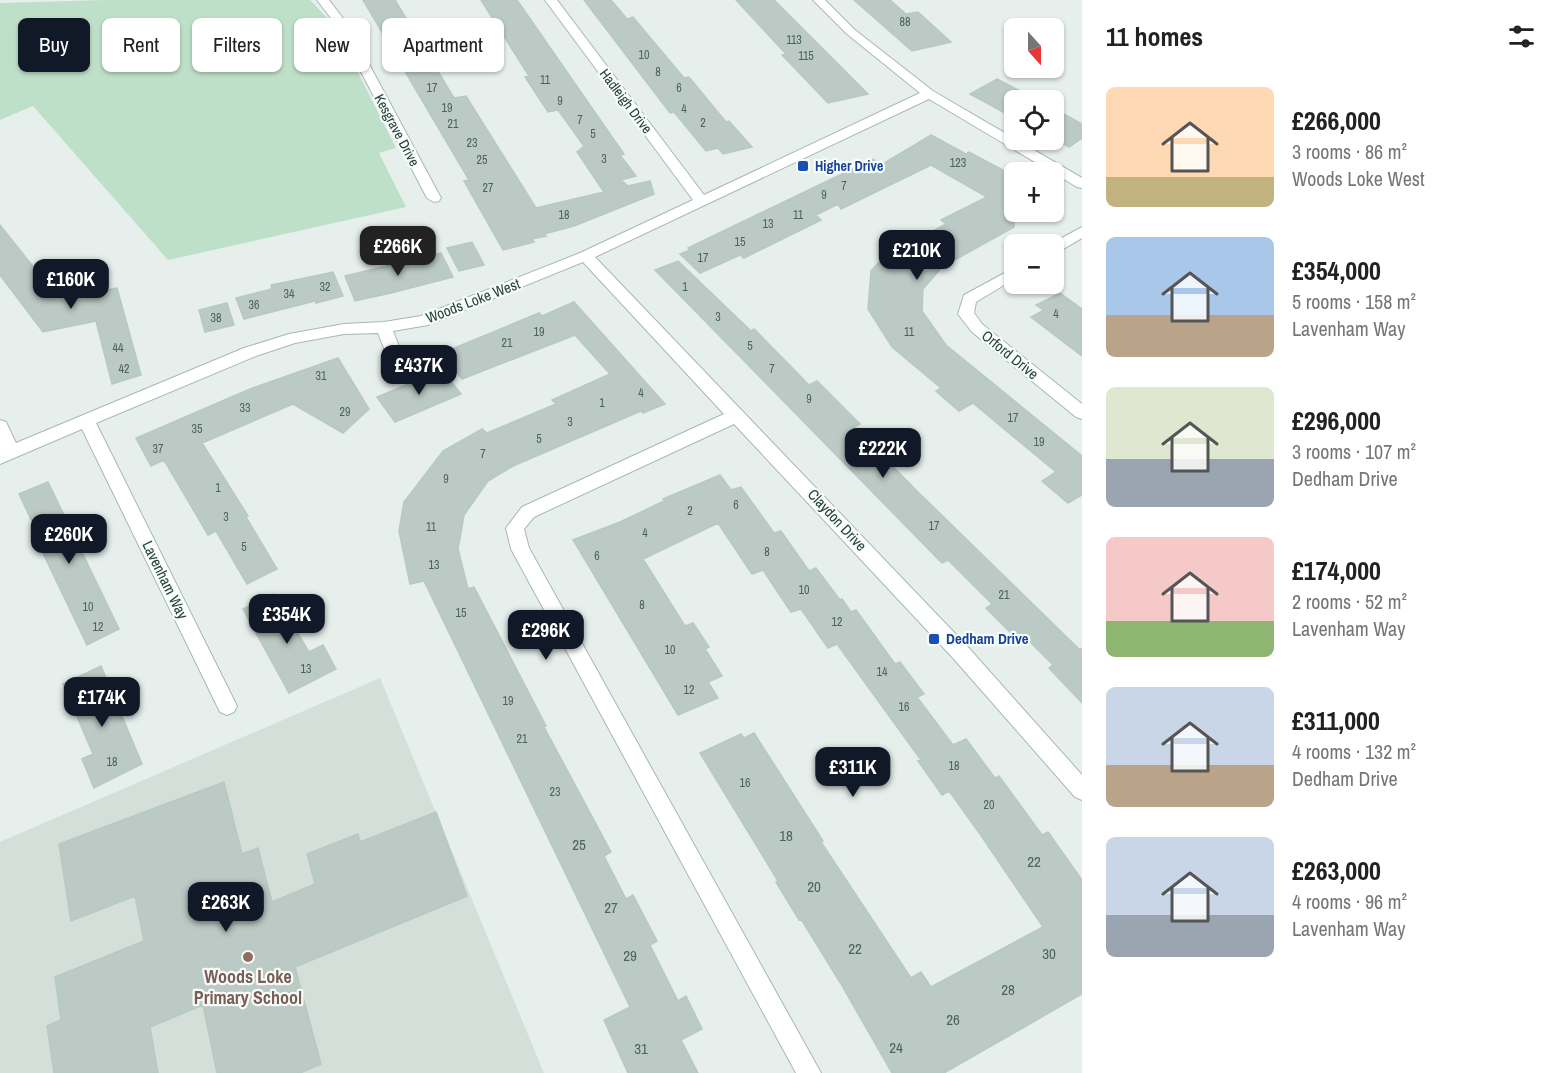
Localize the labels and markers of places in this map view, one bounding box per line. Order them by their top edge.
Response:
place label: Higher Drive [815,157,883,175]
marker: Higher Drive [796,159,810,173]
pin: £266K [356,226,440,277]
pin: £210K [875,230,959,281]
pin: £160K [29,259,113,310]
pin: £437K [377,345,461,396]
pin: £222K [841,428,925,479]
pin: £260K [27,514,111,565]
pin: £354K [245,594,329,645]
pin: £296K [504,610,588,661]
place label: Dedham Drive [946,628,1029,649]
marker: Dedham Drive [927,632,941,646]
pin: £174K [60,677,144,728]
pin: £311K [811,747,895,798]
pin: £263K [184,882,268,933]
marker: Woods Loke Primary School [241,950,255,964]
place label: Woods Loke Primary School [194,964,302,1010]

